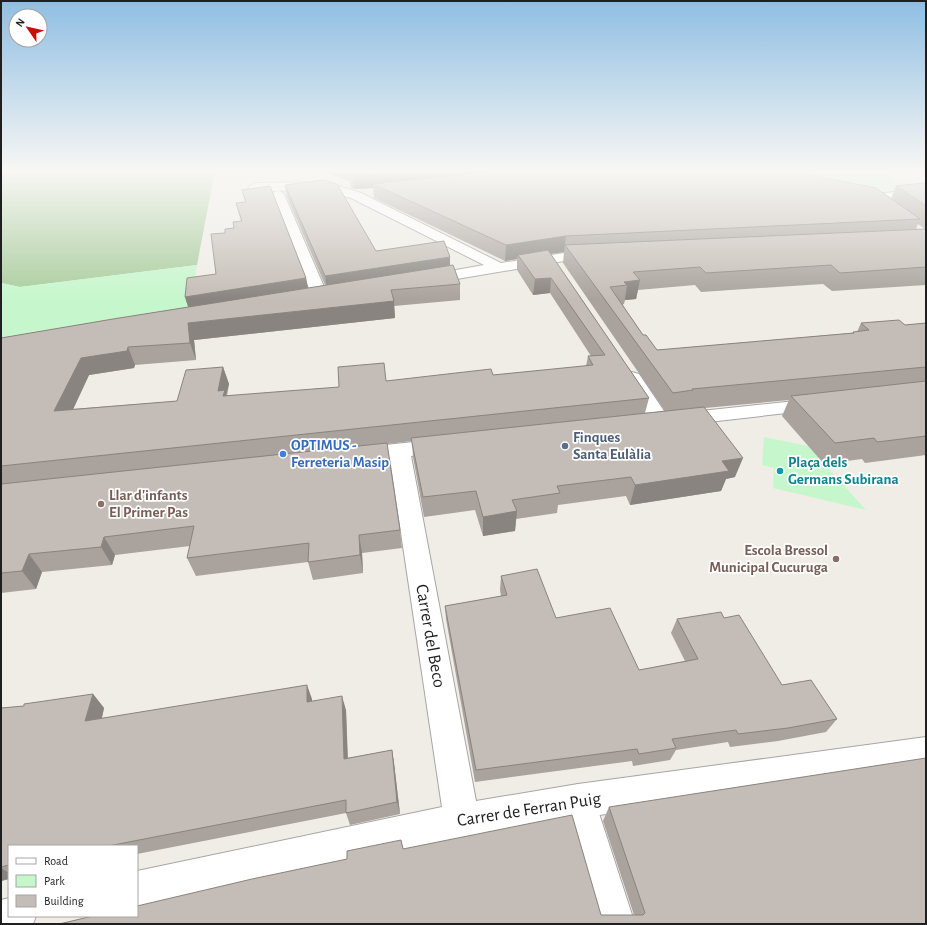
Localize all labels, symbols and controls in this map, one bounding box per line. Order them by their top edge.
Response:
north arrow [8,8,48,48]
text: N [13,16,27,29]
place label: Finques Santa Eulàlia [573,430,651,462]
place label: OPTIMUS - Ferreteria Masip [291,438,389,470]
marker: Finques Santa Eulàlia [560,441,570,451]
marker: OPTIMUS - Ferreteria Masip [278,449,288,459]
place label: Plaça dels Germans Subirana [788,455,899,487]
marker: Plaça dels Germans Subirana [775,466,785,476]
place label: Llar d'infants El Primer Pas [109,488,188,520]
marker: Llar d'infants El Primer Pas [96,499,106,509]
place label: Escola Bressol Municipal Cucuruga [709,543,828,575]
marker: Escola Bressol Municipal Cucuruga [831,554,841,564]
street label: Carrer del Beco [412,583,448,689]
street label: Carrer de Ferran Puig [456,790,602,830]
legend [8,845,138,917]
text: Road [44,855,68,867]
text: Park [44,875,65,887]
text: Building [44,895,84,907]

